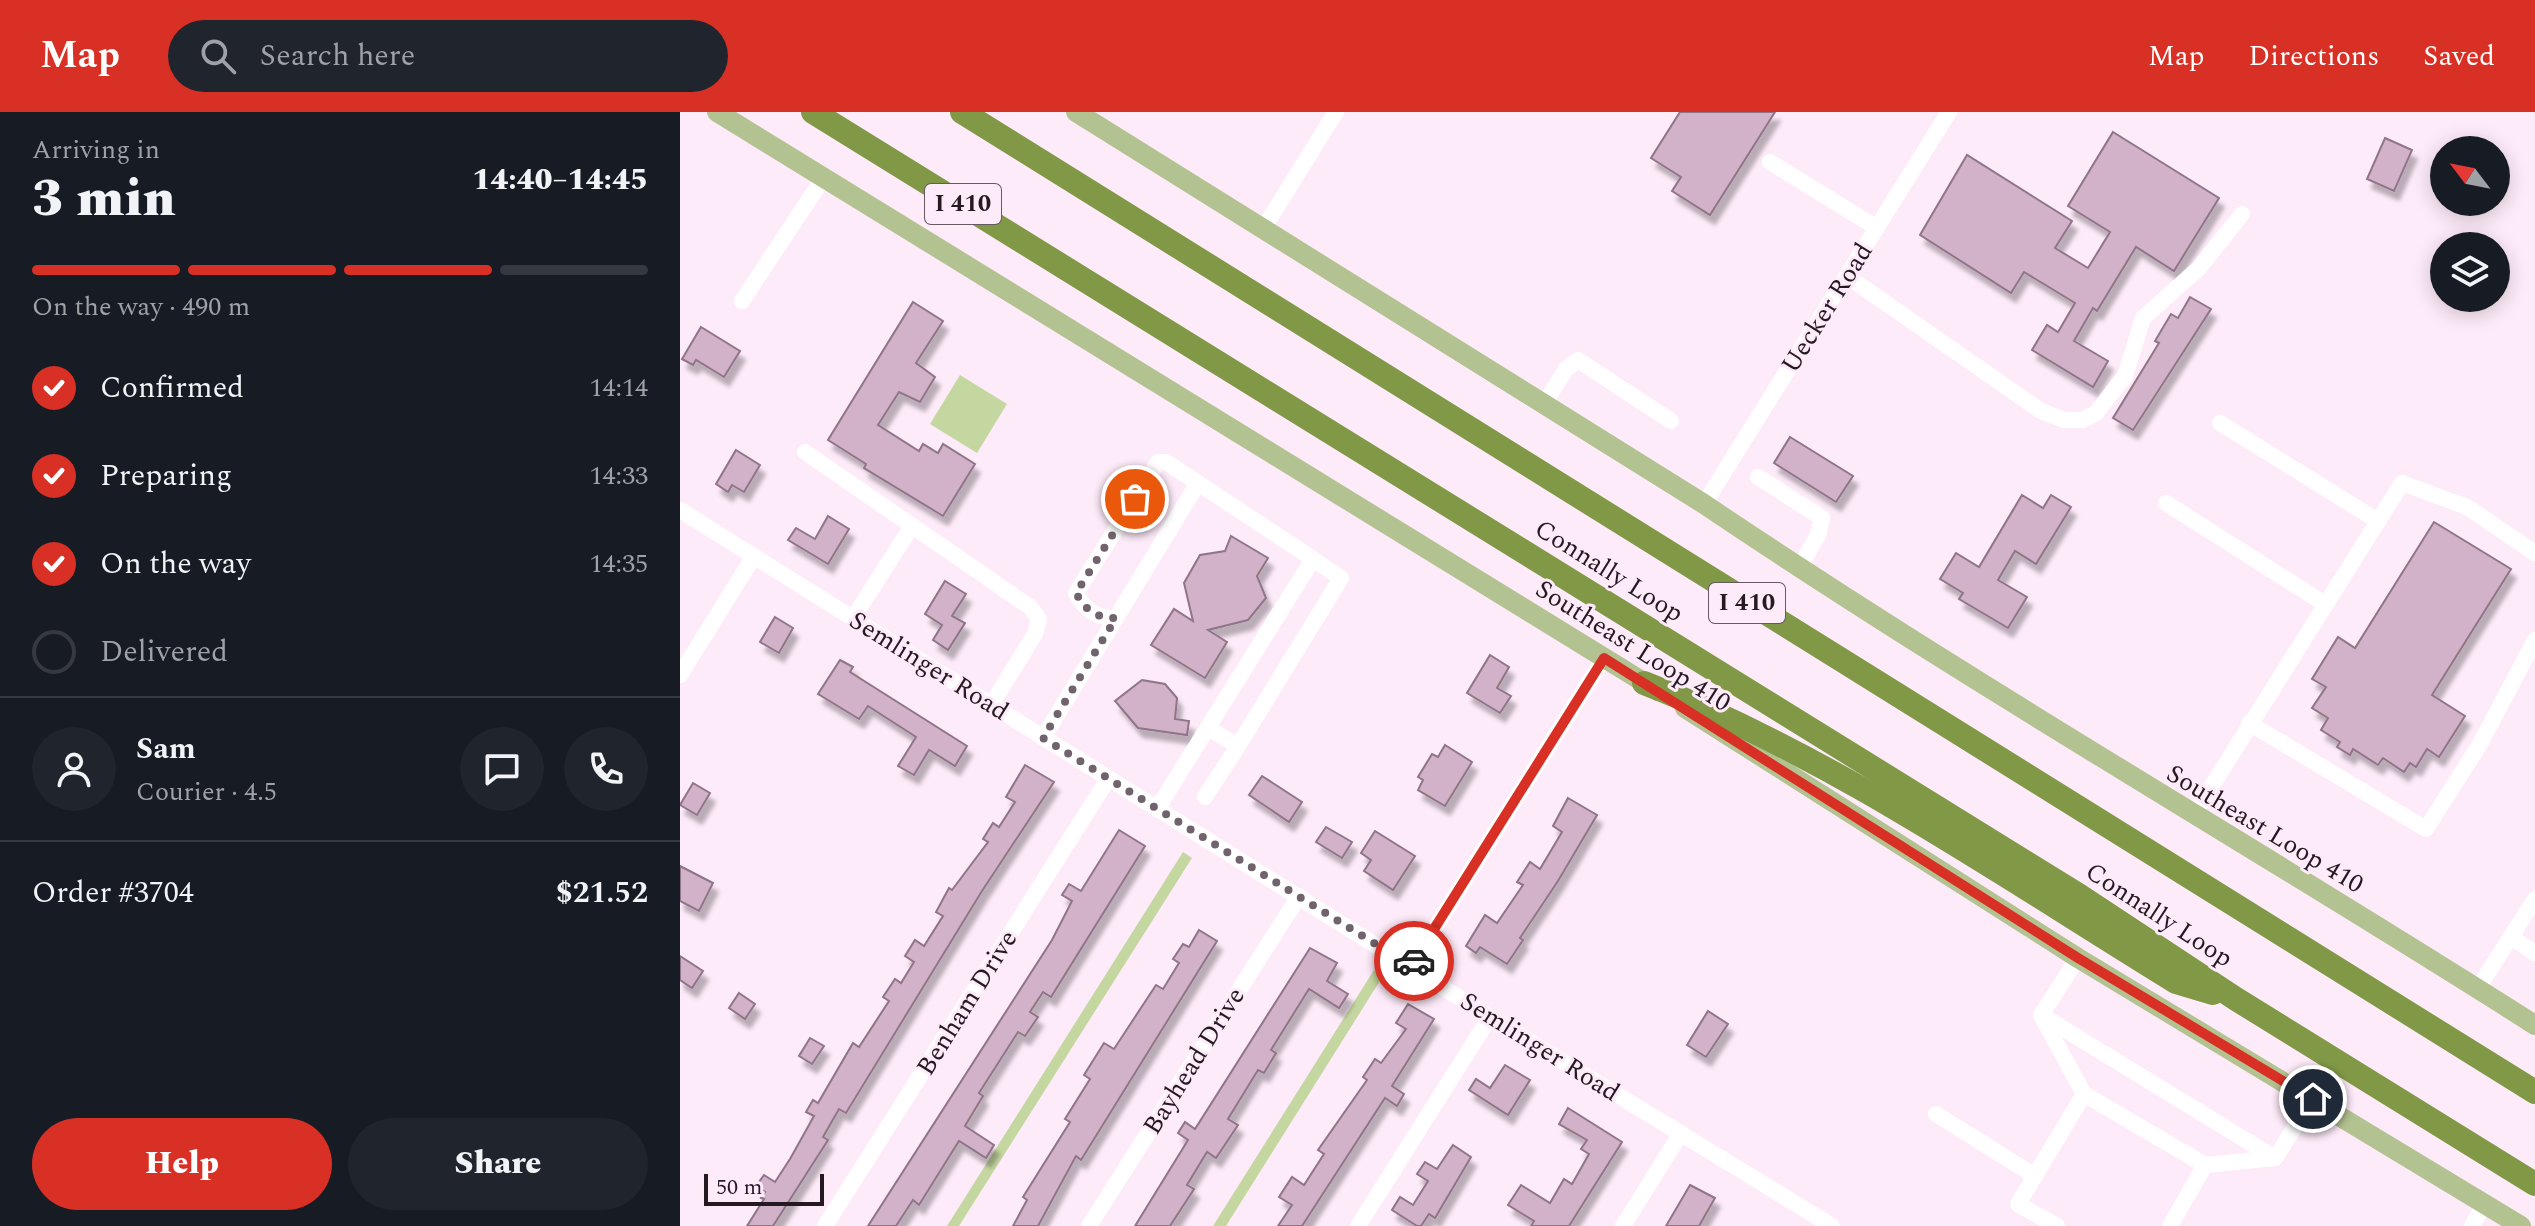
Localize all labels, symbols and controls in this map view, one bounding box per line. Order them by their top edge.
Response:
search box [168,20,728,92]
text: Map [40,27,120,85]
text: Search here [260,33,415,79]
icon: search [196,34,240,78]
text: Map [2148,35,2205,78]
text: Directions [2249,35,2379,78]
text: Saved [2423,35,2495,78]
text: Arriving in [32,130,160,170]
north arrow [2430,136,2510,216]
map controls [2430,136,2510,312]
text: 14:40–14:45 [472,157,648,203]
text: 3 min [32,160,176,239]
road number: I 410 [925,184,1001,224]
button: layers [2430,232,2510,312]
street label: Uecker Road [1771,235,1883,381]
text: On the way · 490 m [32,287,250,327]
text: Confirmed [100,365,244,411]
icon: check [32,366,76,410]
text: 14:14 [589,368,648,408]
text: Preparing [100,453,232,499]
icon: check [32,454,76,498]
text: 14:33 [589,456,648,496]
pin [1101,465,1169,533]
icon: bag [1113,477,1157,521]
street label: Connally Loop [1527,509,1691,633]
text: On the way [100,541,251,587]
icon: check [32,542,76,586]
text: 14:35 [589,544,648,584]
street label: Southeast Loop 410 [1527,570,1739,722]
road number: I 410 [1709,583,1785,623]
street label: Semlinger Road [841,601,1017,731]
text: Delivered [100,629,228,675]
text: Sam [136,726,196,772]
button: person [32,727,116,811]
button: chat [460,727,544,811]
button: phone [564,727,648,811]
street label: Southeast Loop 410 [2159,754,2371,904]
text: Courier · 4.5 [136,772,277,812]
street label: Connally Loop [2077,852,2241,978]
text: Order #3704 [32,870,194,916]
text: $21.52 [556,870,648,916]
courier [1374,921,1454,1001]
street label: Benham Drive [906,922,1028,1084]
icon: car [1392,939,1436,983]
street label: Bayhead Drive [1133,979,1255,1143]
street label: Semlinger Road [1452,982,1628,1112]
pin [2279,1065,2347,1133]
icon: home [2291,1077,2335,1121]
button: Help [32,1118,332,1210]
button: Share [348,1118,648,1210]
scale bar [704,1170,824,1206]
text: 50 m [716,1171,762,1204]

